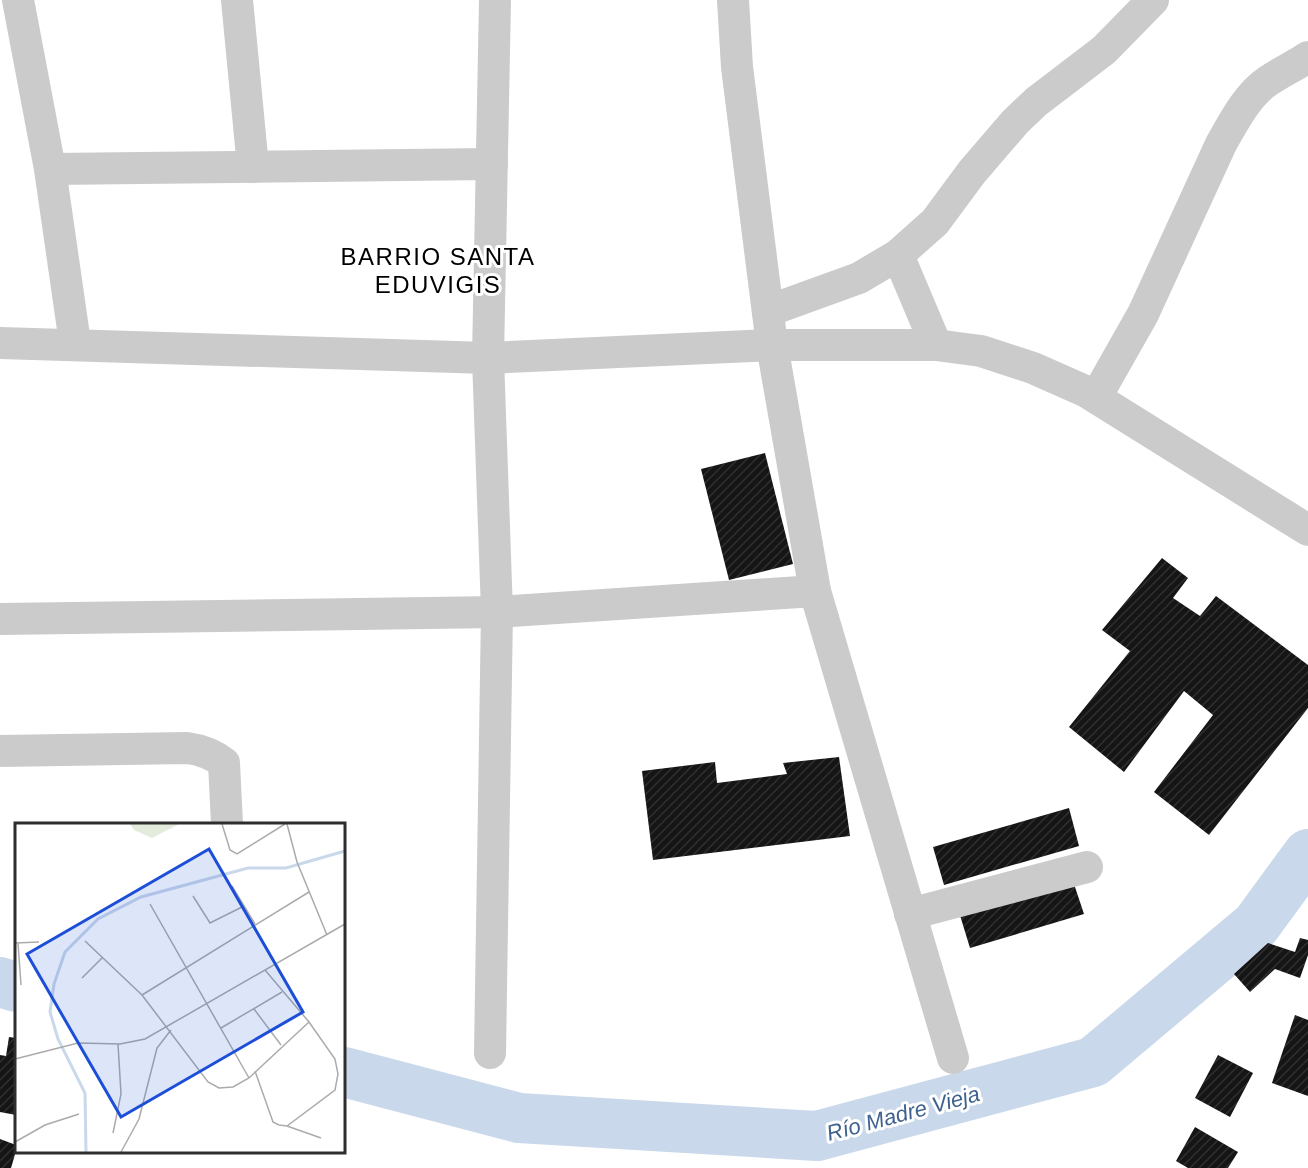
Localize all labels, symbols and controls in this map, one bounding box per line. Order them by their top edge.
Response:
district label: BARRIO SANTA EDUVIGIS [341,243,535,298]
inset map [15,823,345,1153]
water label: Río Madre Vieja [824,1081,982,1146]

